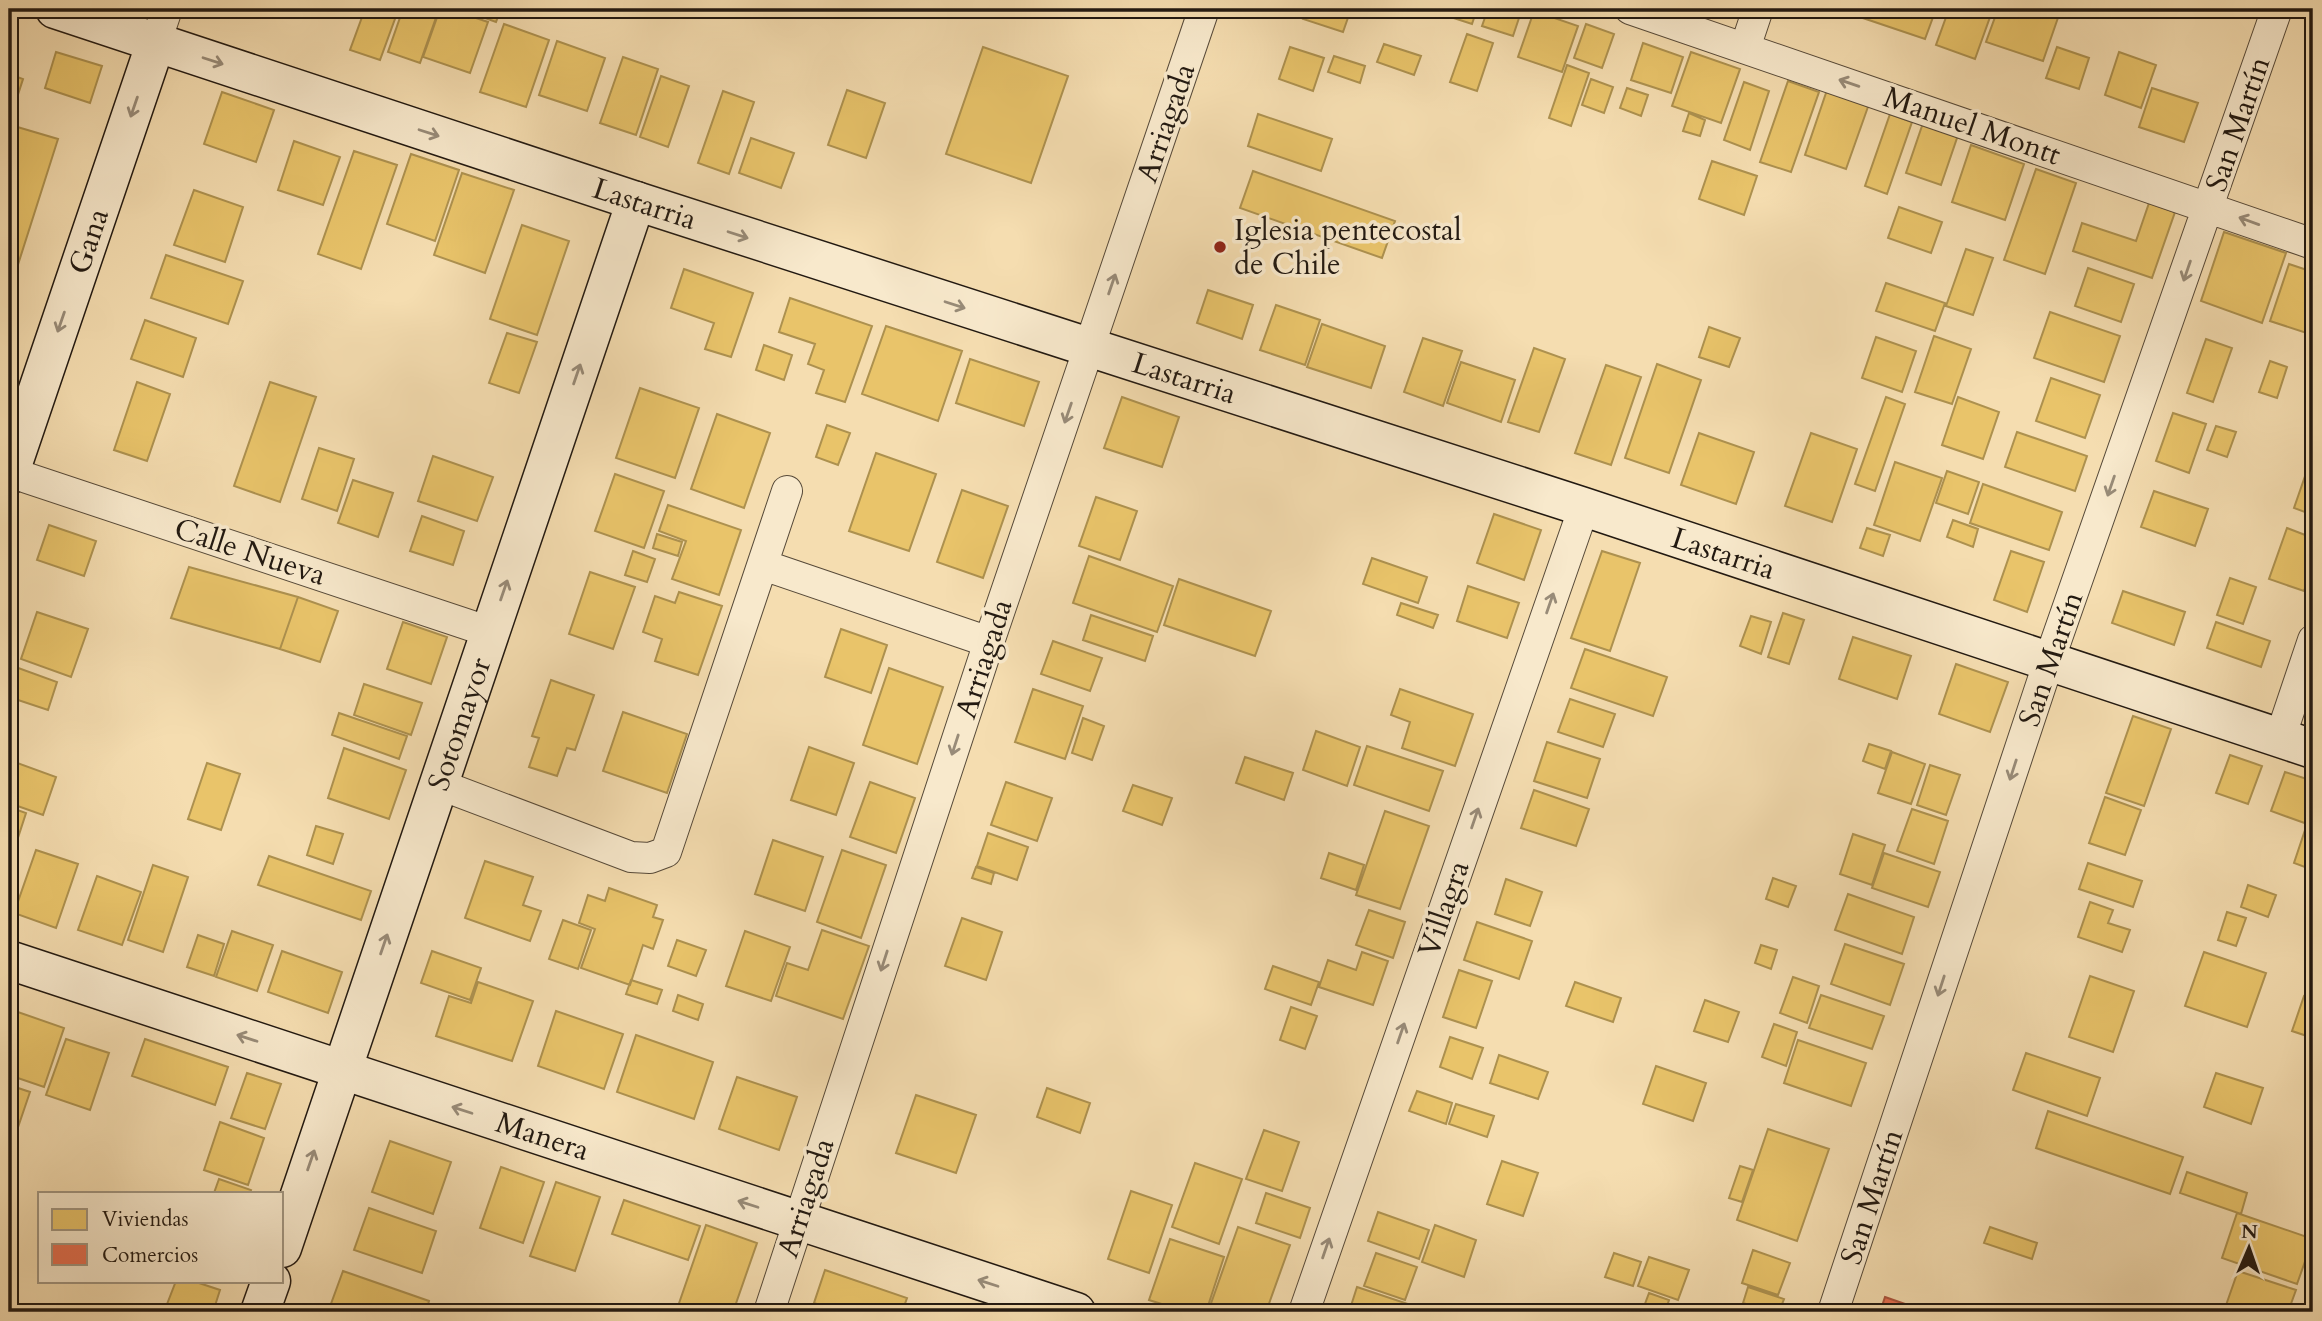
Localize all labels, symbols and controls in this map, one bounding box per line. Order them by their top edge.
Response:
street label: San Martín [2196,51,2280,197]
one-way arrow [202,56,224,69]
street label: Arriagada [1127,58,1205,188]
one-way arrow [1838,76,1860,88]
street label: Manuel Montt [1878,77,2066,176]
one-way arrow [126,96,139,118]
one-way arrow [418,127,440,140]
street label: Lastarria [587,168,702,240]
street label: Gana [58,203,119,279]
place label: Iglesia pentecostal de Chile [1234,210,1462,285]
one-way arrow [2238,214,2260,227]
one-way arrow [727,229,749,242]
marker: Iglesia pentecostal de Chile [1212,239,1228,255]
one-way arrow [2180,260,2192,282]
one-way arrow [1106,273,1119,295]
one-way arrow [943,300,965,312]
one-way arrow [53,311,66,333]
street label: Lastarria [1127,342,1241,414]
one-way arrow [572,364,584,386]
one-way arrow [1061,402,1074,424]
one-way arrow [2104,474,2116,496]
street label: Calle Nueva [169,508,331,596]
street label: Lastarria [1666,517,1781,590]
one-way arrow [499,579,512,601]
street label: San Martín [2009,586,2093,732]
one-way arrow [1545,593,1557,615]
street label: Arriagada [945,594,1023,724]
street label: Sotomayor [418,652,501,796]
one-way arrow [948,733,960,755]
one-way arrow [2006,759,2018,781]
one-way arrow [1469,807,1482,829]
street label: Villagra [1408,855,1480,963]
one-way arrow [379,934,391,956]
one-way arrow [877,949,889,971]
one-way arrow [1934,975,1947,997]
one-way arrow [1396,1022,1408,1044]
one-way arrow [236,1031,258,1043]
one-way arrow [452,1102,474,1115]
street label: Manera [491,1102,595,1171]
street label: San Martín [1831,1124,1913,1270]
street label: Arriagada [767,1133,845,1263]
one-way arrow [306,1149,319,1171]
legend [38,1192,284,1282]
one-way arrow [738,1197,760,1209]
text: Viviendas [102,1205,189,1234]
north arrow [2214,1212,2284,1282]
text: N [2241,1219,2259,1245]
one-way arrow [1321,1237,1333,1259]
text: Comercios [102,1241,198,1270]
one-way arrow [977,1276,999,1288]

